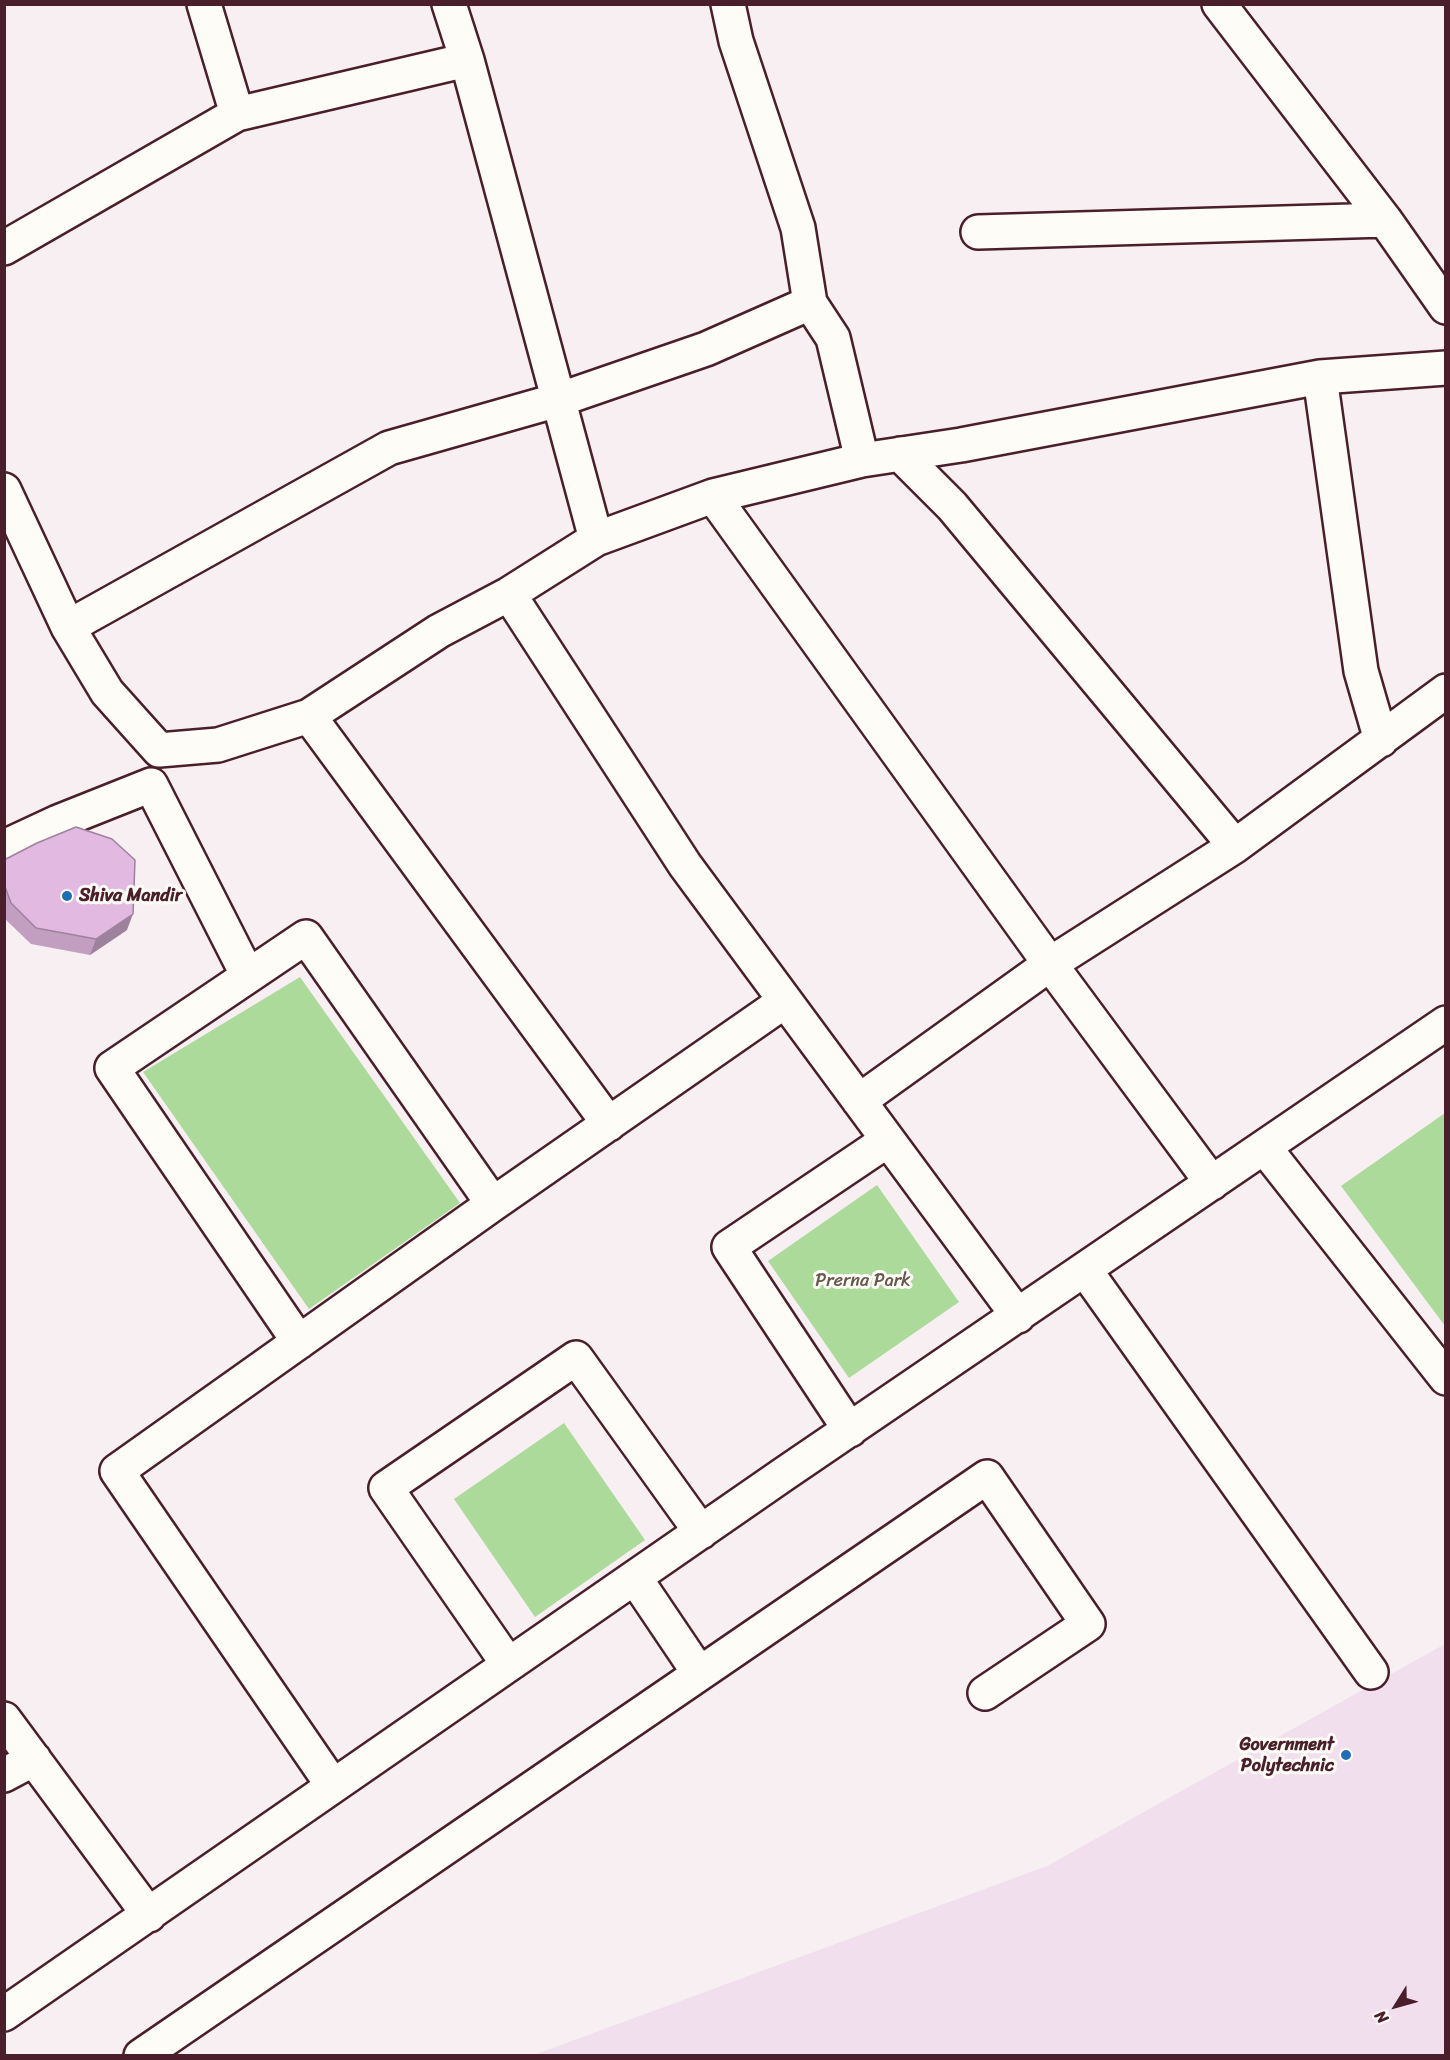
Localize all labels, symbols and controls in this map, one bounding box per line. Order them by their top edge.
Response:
place label: Shiva Mandir [79,885,182,907]
marker: Shiva Mandir [60,889,74,903]
park label: Prerna Park [815,1270,911,1292]
place label: Government Polytechnic [1239,1734,1334,1776]
marker: Government Polytechnic [1339,1748,1353,1762]
north arrow [1366,1976,1426,2036]
text: N [1366,2004,1396,2030]

